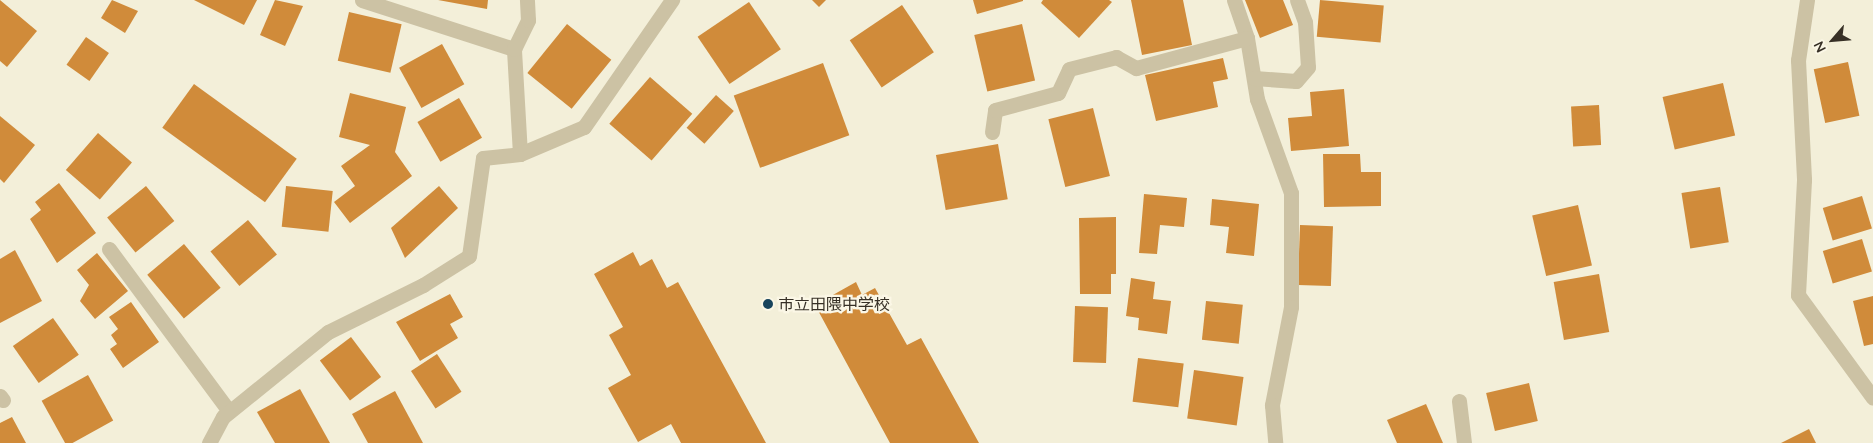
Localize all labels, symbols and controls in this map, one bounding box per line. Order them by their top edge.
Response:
north arrow [1808,15,1858,65]
text: N [1809,38,1830,55]
place label: 市立田隈中学校 [778,294,890,314]
marker: 市立田隈中学校 [762,298,774,310]

